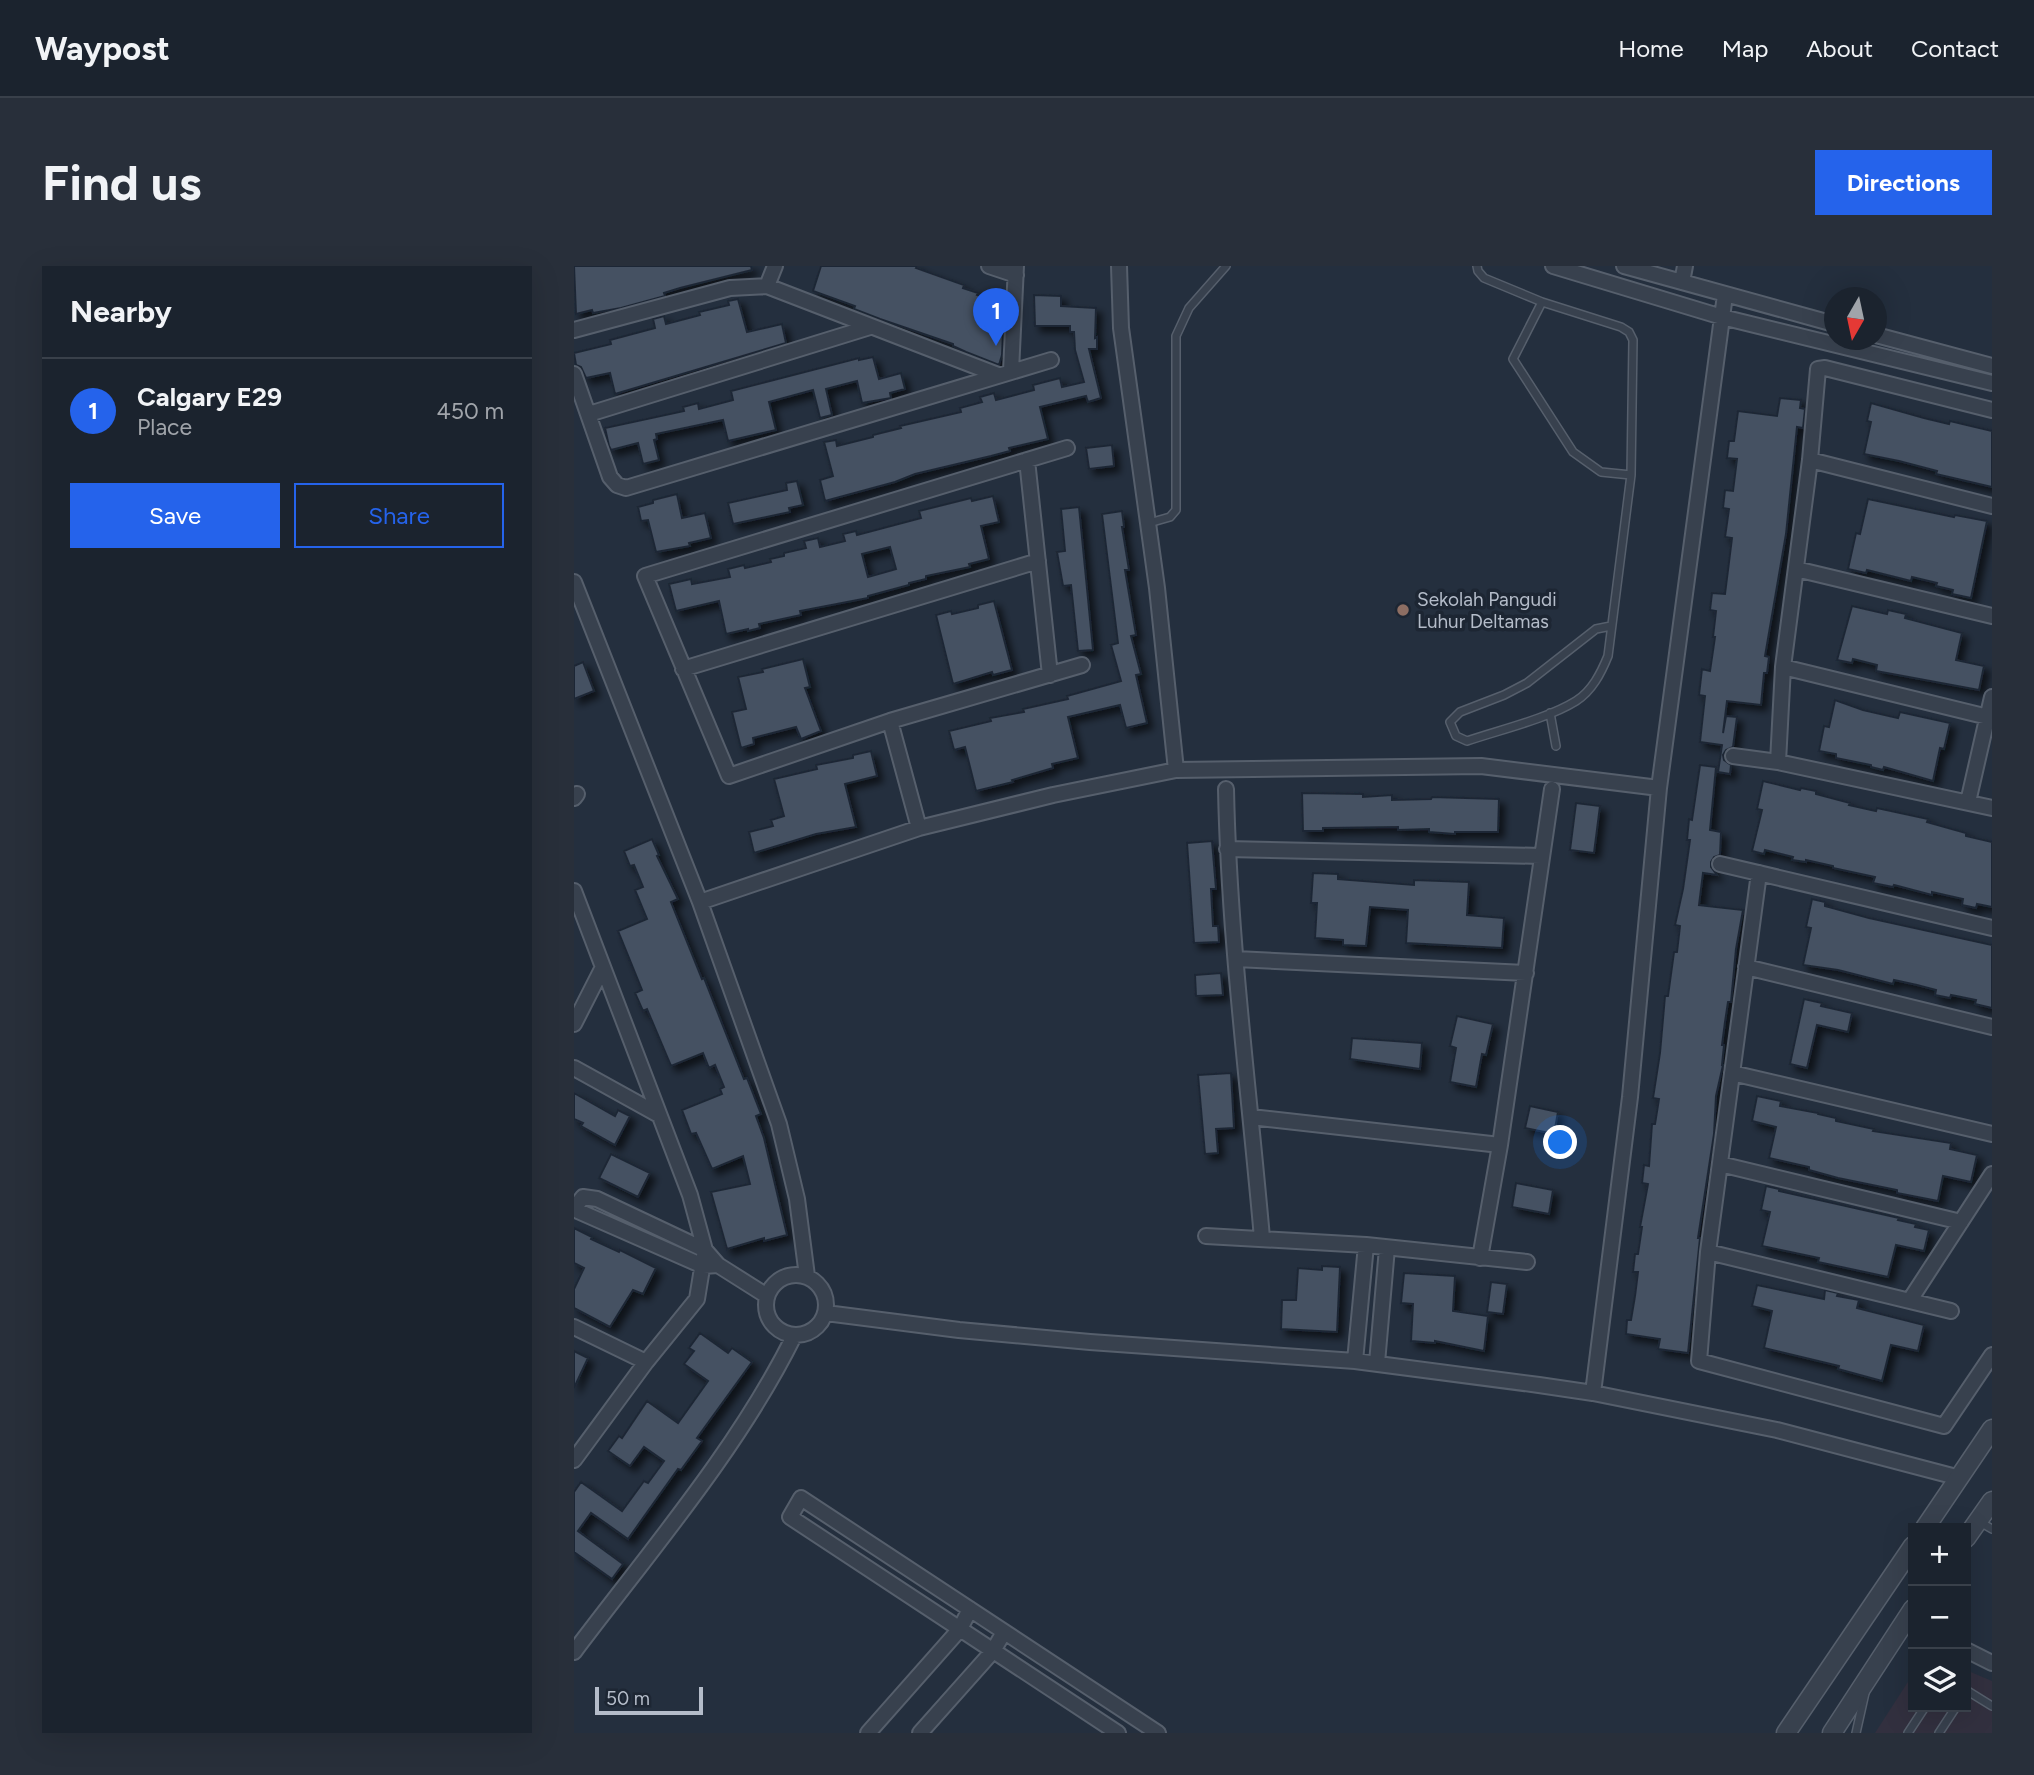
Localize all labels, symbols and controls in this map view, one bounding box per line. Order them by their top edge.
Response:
text: Waypost [35,29,170,68]
text: Home [1618,34,1684,63]
text: Map [1722,34,1768,63]
text: About [1806,34,1873,63]
text: Contact [1911,34,1999,63]
button: Directions [1815,150,1992,215]
text: Find us [42,153,201,212]
north arrow [1824,287,1887,350]
pin: 1 [973,288,1019,346]
text: Nearby [70,293,172,330]
text: Calgary E29 [137,381,282,413]
text: 1 [88,397,98,425]
text: 450 m [436,397,504,425]
text: Place [137,413,192,441]
button: Save [70,483,280,548]
button: Share [294,483,504,548]
place label: Sekolah Pangudi Luhur Deltamas [1417,588,1557,633]
marker: Sekolah Pangudi Luhur Deltamas [1395,602,1411,618]
your location [1543,1125,1577,1159]
map controls [1908,1523,1971,1712]
button: + [1908,1523,1971,1586]
button: − [1908,1586,1971,1649]
button: layers [1908,1649,1971,1712]
scale bar [595,1684,704,1716]
text: 50 m [606,1687,650,1710]

